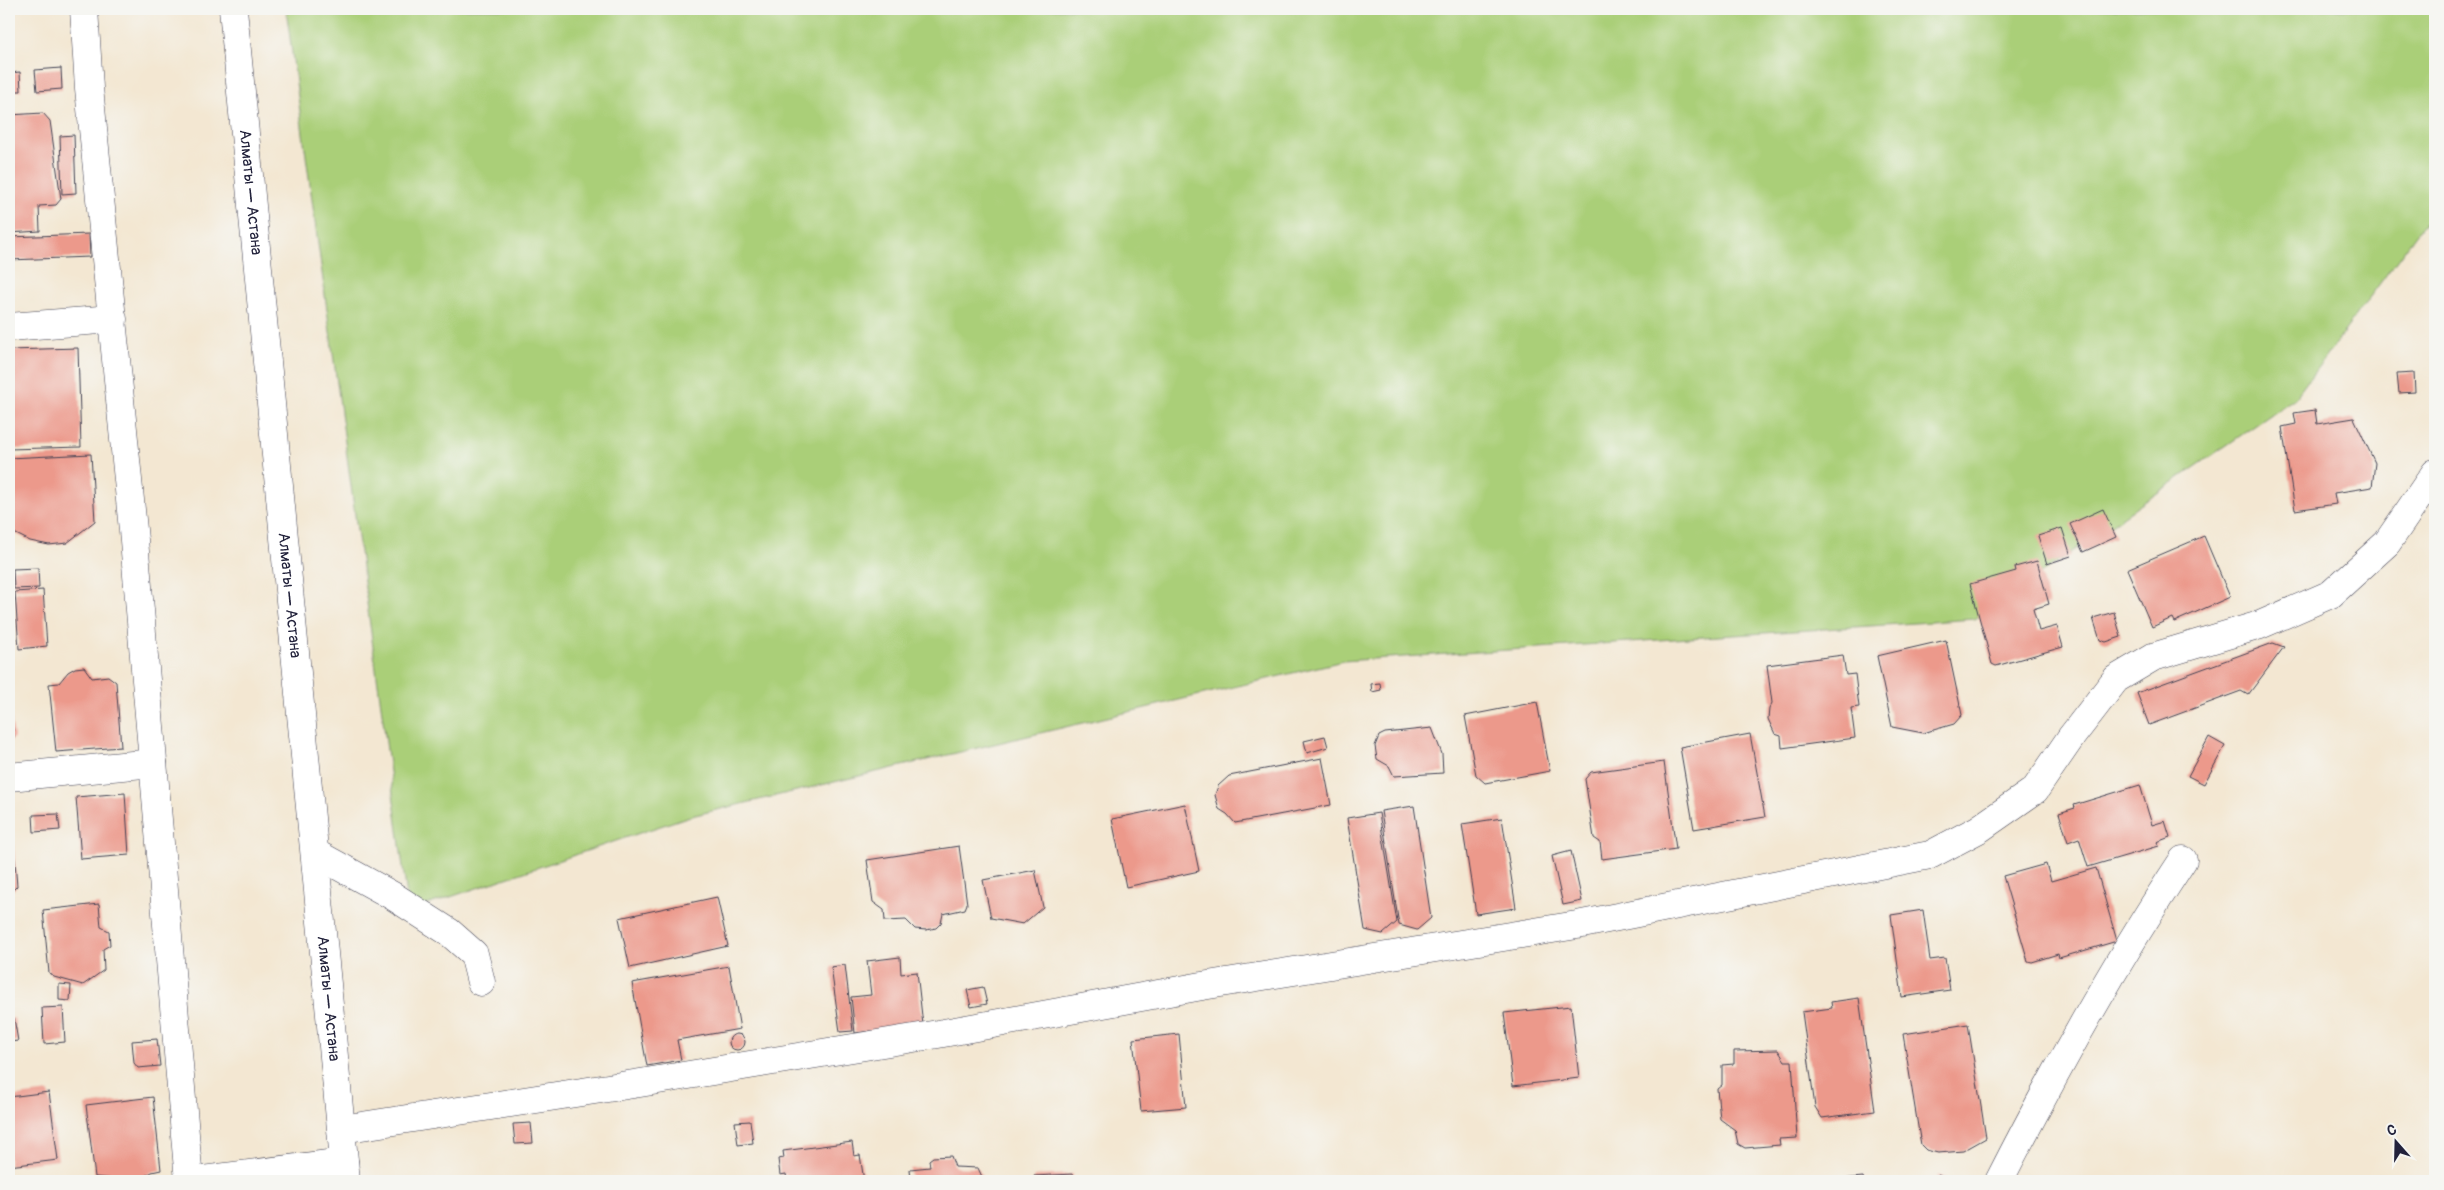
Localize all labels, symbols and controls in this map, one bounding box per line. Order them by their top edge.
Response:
street label: Алматы — Астана [235,128,267,256]
street label: Алматы — Астана [274,532,306,659]
street label: Алматы — Астана [312,935,344,1062]
north arrow [2372,1118,2422,1168]
text: С [2385,1121,2399,1140]

